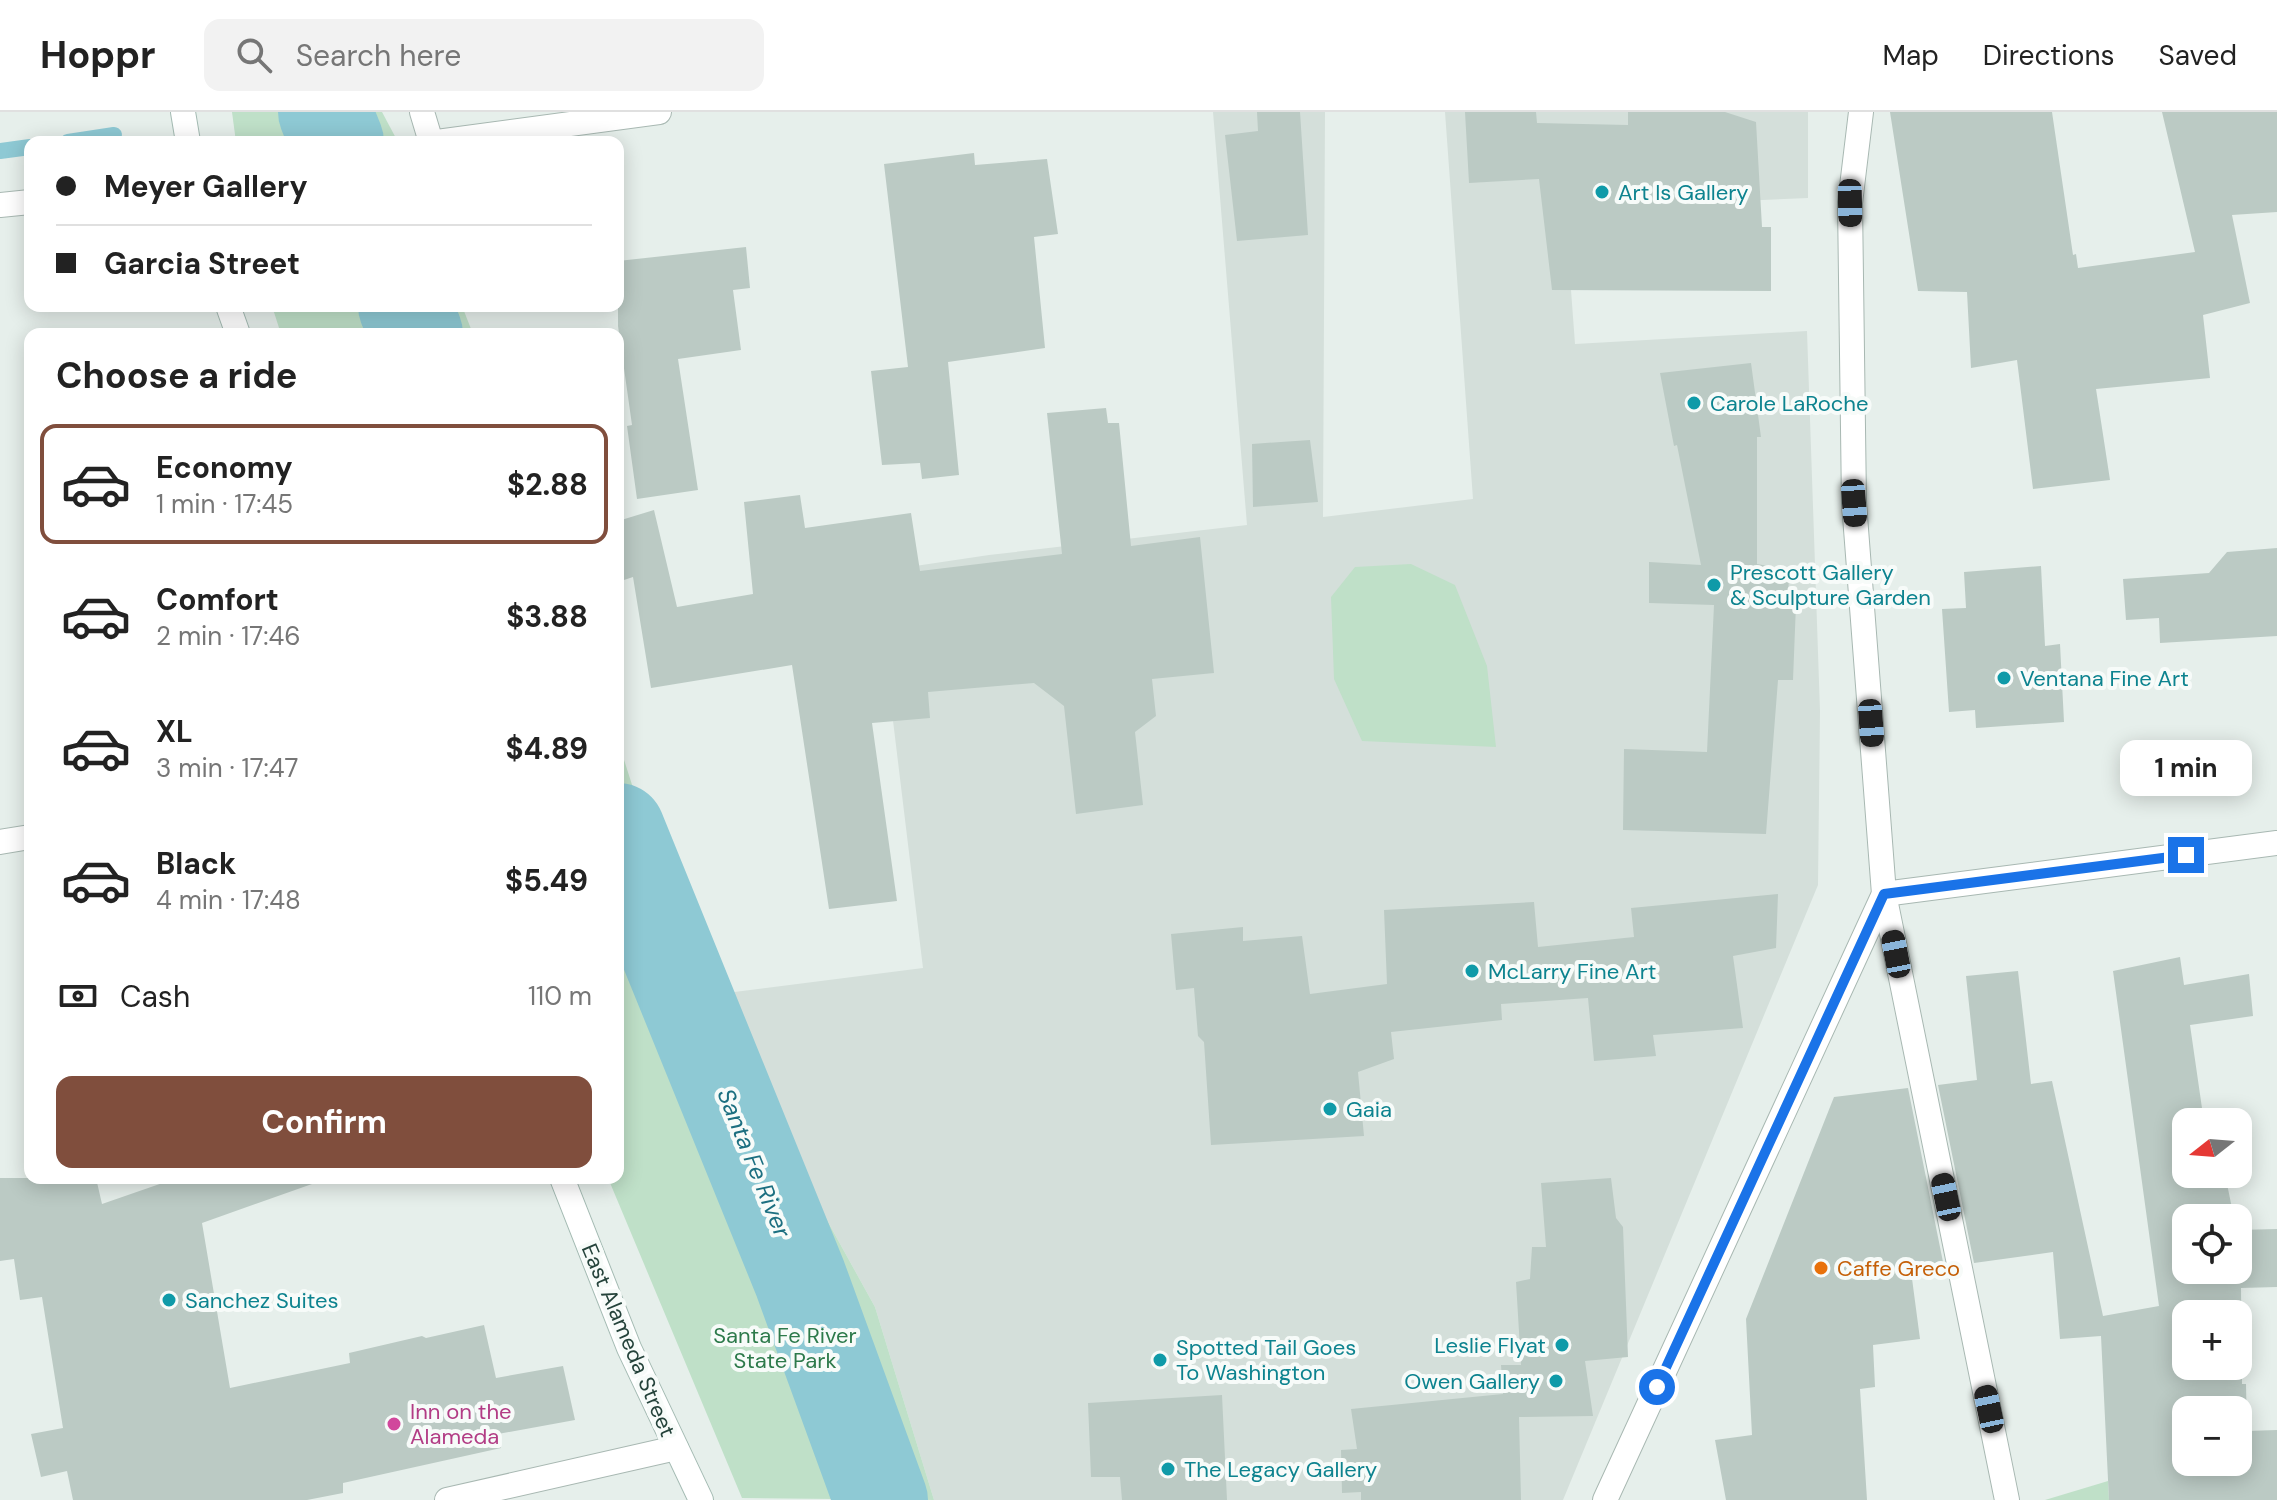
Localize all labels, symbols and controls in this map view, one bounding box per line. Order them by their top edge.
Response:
search box [204,19,764,91]
text: Hoppr [40,30,156,80]
icon: search [232,33,276,77]
text: Search here [296,36,461,75]
text: Map [1882,37,1939,74]
text: Directions [1983,37,2115,74]
text: Saved [2159,37,2237,74]
text: Meyer Gallery [104,167,308,206]
place label: Art Is Gallery [1618,178,1749,207]
car [1838,179,1862,227]
marker: Art Is Gallery [1593,183,1611,201]
text: Garcia Street [104,244,300,283]
text: Choose a ride [56,352,297,399]
place label: Carole LaRoche [1710,389,1869,418]
marker: Carole LaRoche [1685,394,1703,412]
icon: car [60,448,132,520]
text: Economy [156,448,293,487]
text: $2.88 [507,465,588,504]
car [1840,478,1868,528]
text: 1 min · 17:45 [156,487,293,521]
place label: Prescott Gallery & Sculpture Garden [1730,558,1931,612]
marker: Prescott Gallery & Sculpture Garden [1705,576,1723,594]
icon: car [60,580,132,652]
text: Comfort [156,580,279,619]
text: $3.88 [506,597,588,636]
text: 2 min · 17:46 [156,619,301,653]
place label: Ventana Fine Art [2020,664,2189,693]
marker: Ventana Fine Art [1995,669,2013,687]
car [1857,698,1885,748]
icon: car [60,712,132,784]
text: XL [156,712,193,751]
text: $4.89 [505,729,588,768]
callout: 1 min [2120,739,2252,795]
text: 3 min · 17:47 [156,751,299,785]
text: 1 min [2154,751,2218,785]
route end [2168,837,2204,873]
icon: car [60,844,132,916]
text: Black [156,844,236,883]
text: $5.49 [505,861,588,900]
text: 4 min · 17:48 [156,883,301,917]
car [1880,928,1912,980]
place label: McLarry Fine Art [1488,957,1656,986]
marker: McLarry Fine Art [1463,962,1481,980]
icon: cash [56,974,100,1018]
text: Cash [120,977,190,1016]
text: 110 m [528,979,592,1013]
button: Confirm [56,1076,592,1168]
water label: Santa Fe River [710,1084,799,1243]
place label: Gaia [1346,1095,1392,1124]
marker: Gaia [1321,1100,1339,1118]
north arrow [2172,1108,2252,1188]
map controls [2172,1108,2252,1476]
car [1929,1171,1963,1223]
button: locate [2172,1204,2252,1284]
street label: East Alameda Street [575,1239,682,1441]
place label: Caffe Greco [1837,1254,1960,1283]
marker: Caffe Greco [1812,1259,1830,1277]
place label: Sanchez Suites [185,1286,339,1315]
marker: Sanchez Suites [160,1291,178,1309]
button: + [2172,1300,2252,1380]
park label: Santa Fe River State Park [713,1321,857,1375]
place label: Leslie Flyat [1434,1331,1546,1360]
place label: Spotted Tail Goes To Washington [1176,1333,1356,1387]
marker: Leslie Flyat [1553,1336,1571,1354]
marker: Spotted Tail Goes To Washington [1151,1351,1169,1369]
place label: Owen Gallery [1404,1367,1540,1396]
route start [1639,1369,1675,1405]
marker: Owen Gallery [1547,1372,1565,1390]
car [1972,1383,2006,1435]
button: − [2172,1396,2252,1476]
place label: Inn on the Alameda [410,1397,512,1451]
marker: Inn on the Alameda [385,1415,403,1433]
place label: The Legacy Gallery [1184,1455,1377,1484]
marker: The Legacy Gallery [1159,1460,1177,1478]

